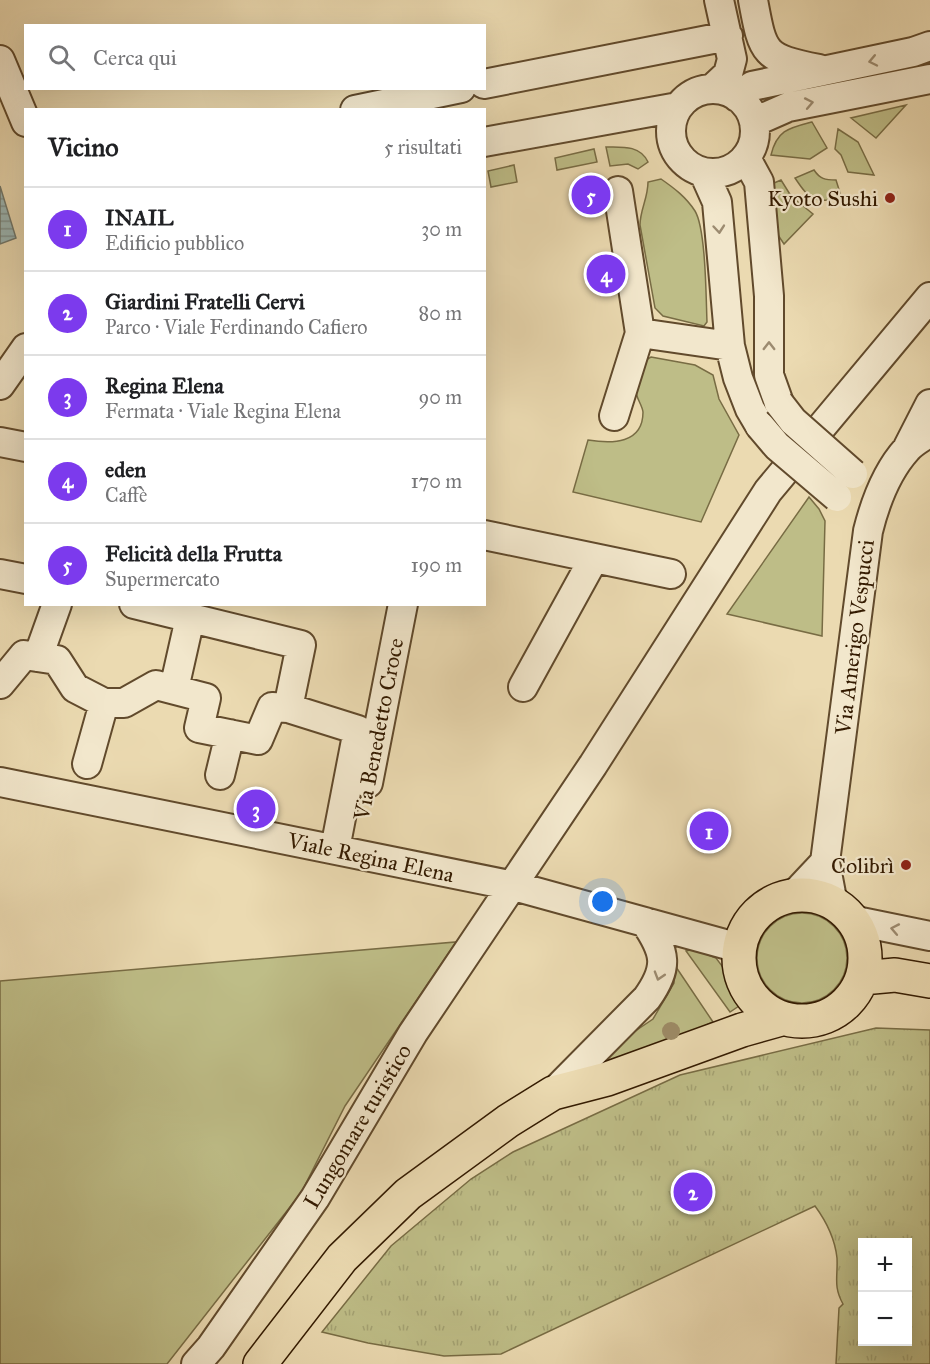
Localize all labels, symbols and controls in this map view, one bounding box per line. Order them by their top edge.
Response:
search box [24,24,486,90]
icon: search [45,41,78,74]
text: Cerca qui [93,44,177,71]
one-way arrow [869,54,879,67]
one-way arrow [804,97,814,110]
text: Vicino [48,131,119,163]
text: 5 risultati [384,135,462,159]
pin: 5 [572,172,610,218]
place label: Kyoto Sushi [767,185,878,212]
marker: Kyoto Sushi [883,191,897,205]
text: INAIL [105,204,173,231]
text: 1 [64,217,71,241]
text: 30 m [421,217,462,241]
one-way arrow [713,224,726,233]
text: Edificio pubblico [105,231,244,255]
pin: 4 [586,252,626,296]
text: Giardini Fratelli Cervi [105,288,305,315]
text: 2 [63,301,72,325]
text: 80 m [419,301,462,325]
text: Parco · Viale Ferdinando Cafiero [105,315,368,339]
one-way arrow [763,342,775,351]
text: Regina Elena [105,372,224,399]
text: 3 [64,385,72,409]
text: 90 m [419,385,462,409]
text: Fermata · Viale Regina Elena [105,399,341,423]
text: eden [105,456,146,483]
text: 4 [62,469,73,493]
text: 170 m [411,469,462,493]
text: Caffè [105,483,147,507]
street label: Via Amerigo Vespucci [829,538,880,737]
text: Felicità della Frutta [105,540,282,567]
text: 5 [63,553,72,577]
text: 190 m [411,553,462,577]
text: Supermercato [105,567,220,591]
street label: Via Benedetto Croce [347,636,409,823]
pin: 3 [236,786,276,832]
pin: 1 [690,808,728,854]
street label: Viale Regina Elena [284,826,457,888]
place label: Colibrì [831,852,894,879]
marker: Colibrì [899,858,913,872]
your location [588,887,617,916]
one-way arrow [891,923,901,936]
one-way arrow [654,970,666,980]
street label: Lungomare turistico [298,1039,417,1213]
pin: 2 [674,1170,712,1214]
map controls [858,1238,912,1346]
button: + [858,1238,912,1292]
button: − [858,1292,912,1346]

